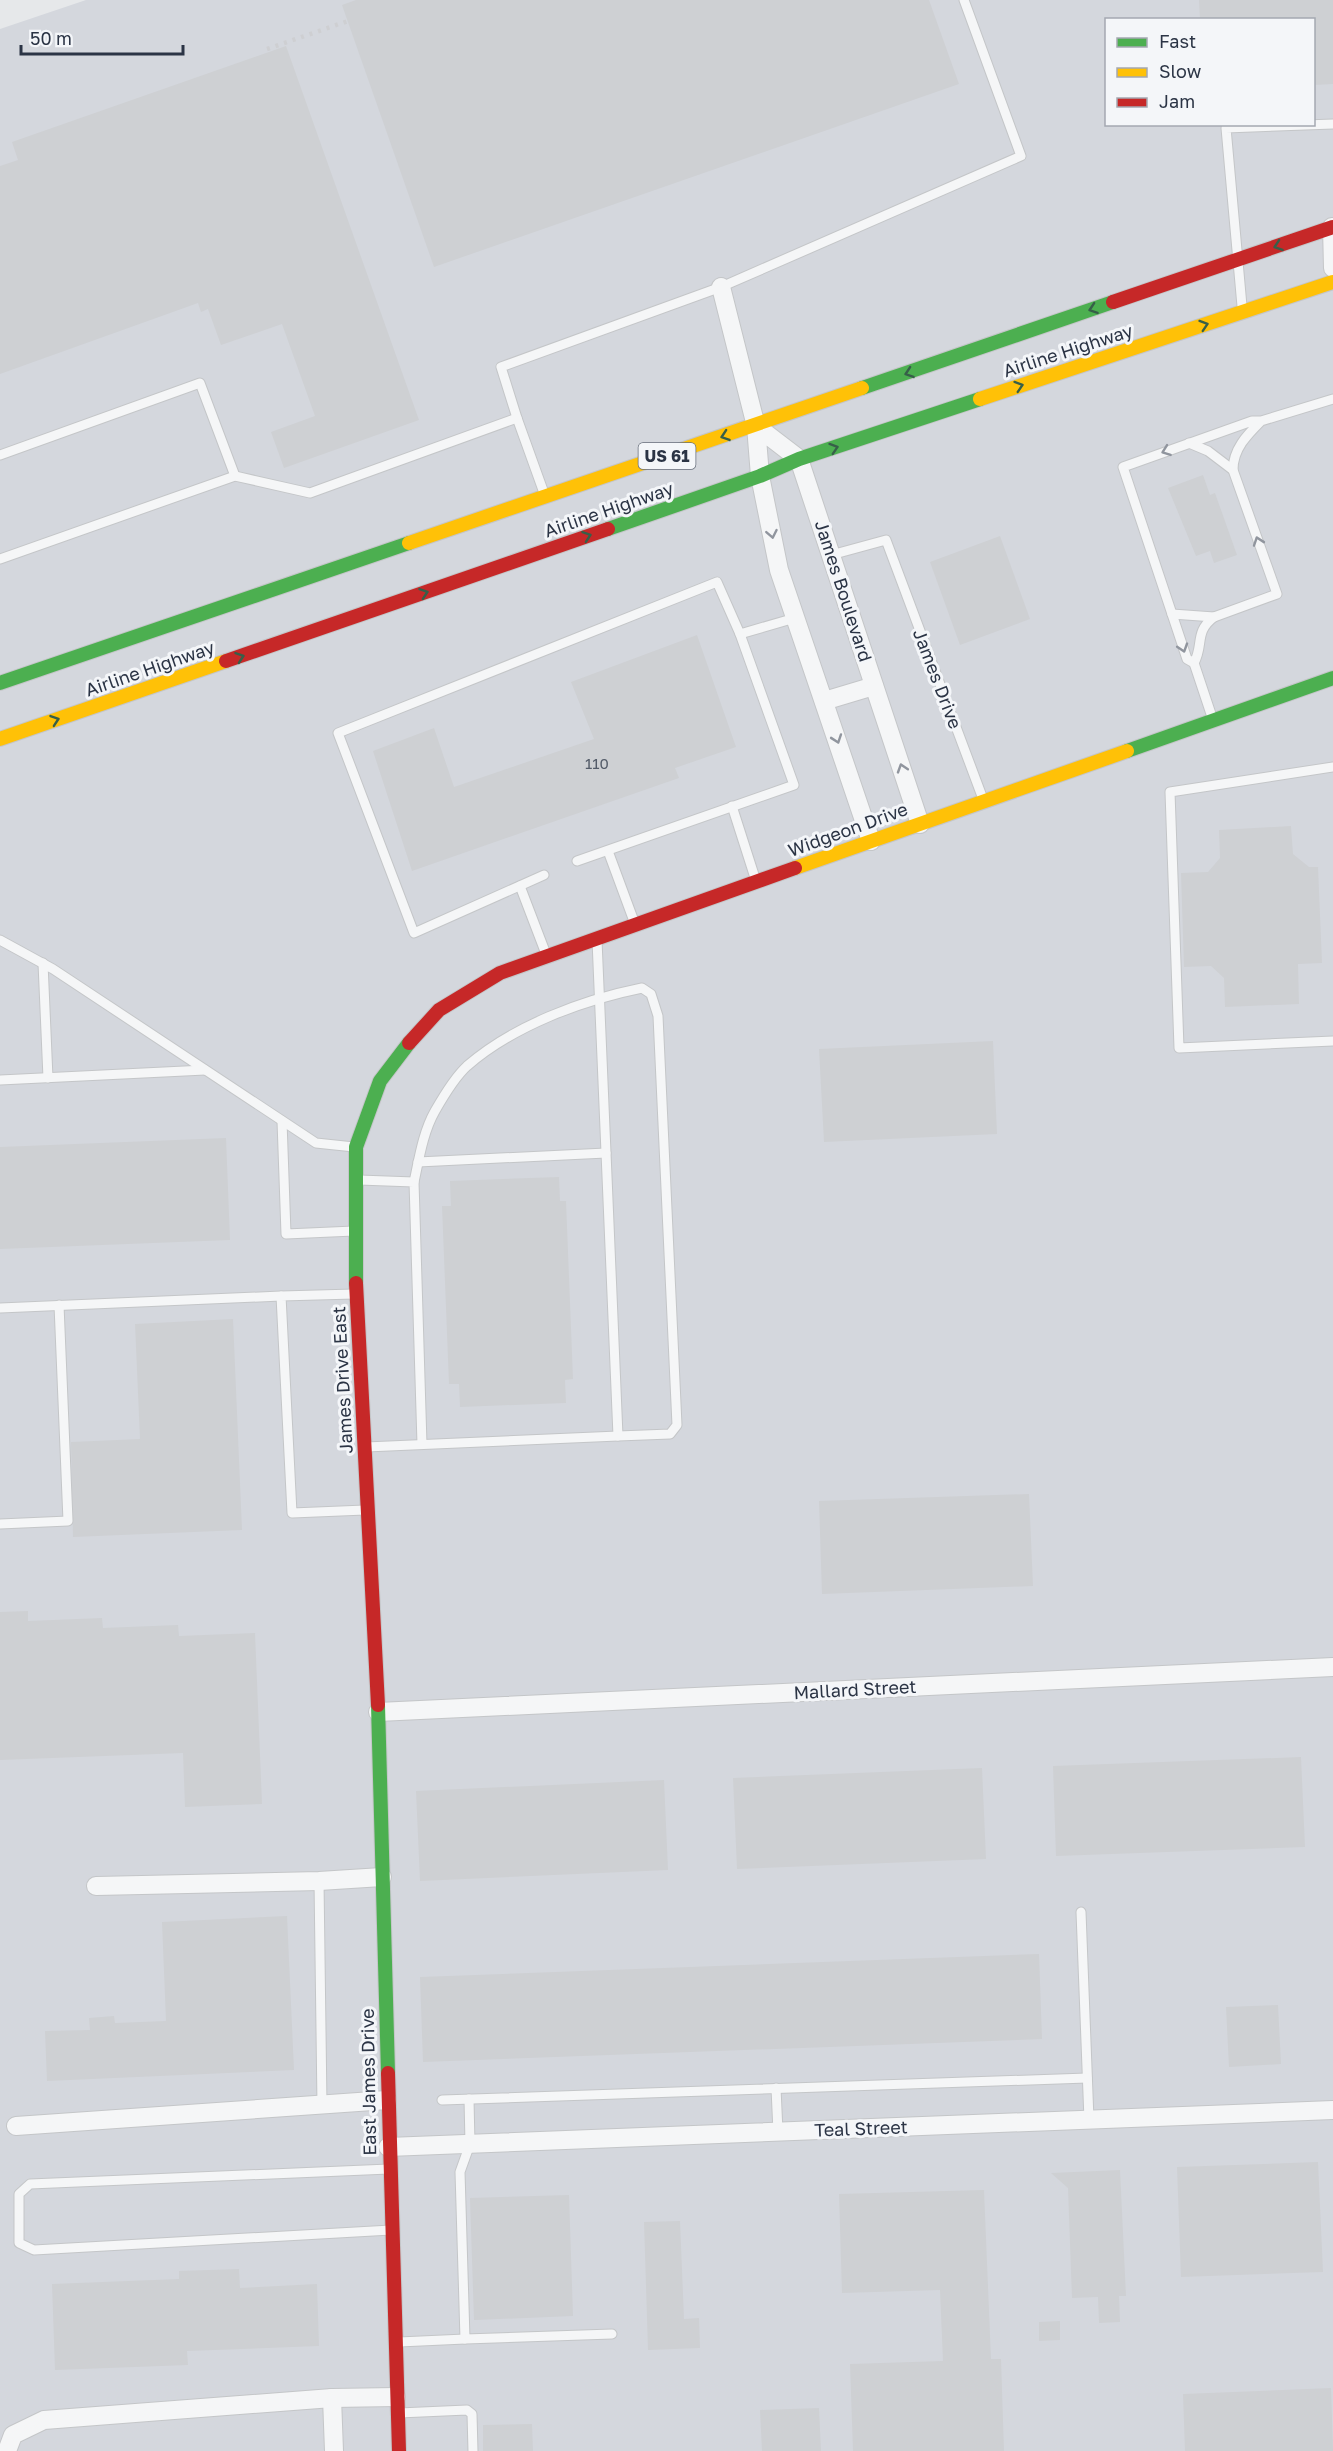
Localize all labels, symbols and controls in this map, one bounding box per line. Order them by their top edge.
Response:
scale bar [21,18,183,56]
legend [1105,18,1315,126]
text: 50 m [30,27,72,49]
text: Fast [1159,30,1196,52]
text: Slow [1159,60,1202,82]
text: Jam [1159,90,1195,112]
one-way arrow [1273,238,1284,251]
one-way arrow [1088,302,1099,315]
street label: Airline Highway [1000,319,1135,381]
one-way arrow [1199,319,1209,332]
one-way arrow [904,365,915,378]
one-way arrow [1013,381,1024,393]
one-way arrow [720,429,731,442]
one-way arrow [828,442,839,455]
road number: US 61 [638,443,696,469]
one-way arrow [1161,444,1172,457]
street label: Airline Highway [541,477,676,541]
street label: James Boulevard [811,517,877,664]
one-way arrow [765,528,778,538]
one-way arrow [581,531,592,544]
one-way arrow [1253,536,1266,547]
one-way arrow [418,587,429,600]
street label: James Drive [909,626,967,732]
street label: Airline Highway [82,636,217,700]
one-way arrow [1176,642,1188,653]
one-way arrow [234,651,244,664]
one-way arrow [49,715,60,728]
one-way arrow [829,733,842,744]
house number: 110 [585,754,609,772]
one-way arrow [896,763,909,774]
street label: Widgeon Drive [785,797,910,861]
street label: James Drive East [327,1306,357,1454]
street label: Mallard Street [793,1675,917,1703]
street label: East James Drive [356,2008,380,2156]
street label: Teal Street [814,2115,908,2141]

